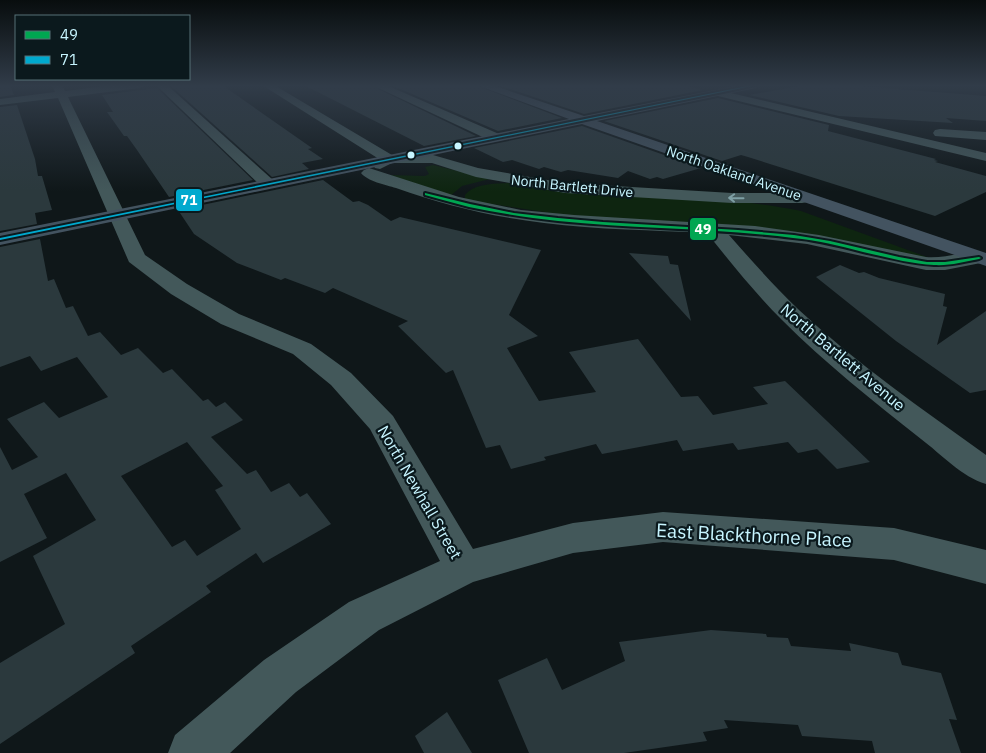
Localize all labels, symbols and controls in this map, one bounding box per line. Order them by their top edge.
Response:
legend [15,15,190,80]
text: 49 [60,25,78,44]
text: 71 [60,50,78,69]
unlabelled marker [453,141,463,151]
street label: North Oakland Avenue [664,141,804,205]
unlabelled marker [406,150,416,160]
street label: North Bartlett Drive [510,171,634,201]
line badge: 71 [175,188,203,212]
text: 71 [181,191,198,209]
one-way arrow [728,193,744,202]
line badge: 49 [689,217,717,241]
text: 49 [695,220,711,238]
street label: North Bartlett Avenue [777,299,910,415]
street label: North Newhall Street [374,422,466,562]
street label: East Blackthorne Place [655,518,853,552]

